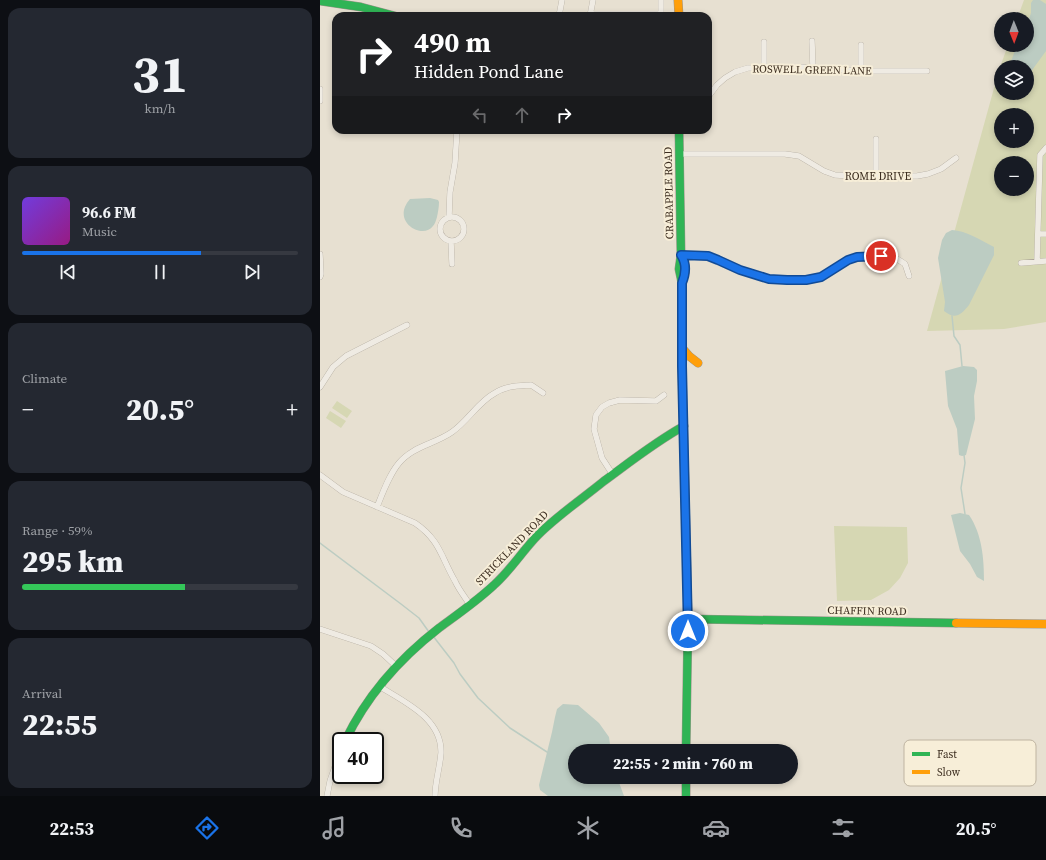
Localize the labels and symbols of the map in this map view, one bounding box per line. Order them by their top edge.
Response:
north arrow [994,12,1034,52]
street label: ROSWELL GREEN LANE [752,61,872,79]
street label: CRABAPPLE ROAD [661,146,677,240]
street label: ROME DRIVE [845,169,912,184]
pin [864,239,898,273]
street label: STRICKLAND ROAD [472,507,552,589]
street label: CHAFFIN ROAD [827,603,907,619]
position arrow [667,610,709,652]
speed limit sign: 40 [332,732,384,784]
legend [904,740,1036,786]
text: Fast [937,747,957,762]
text: Slow [937,765,961,780]

